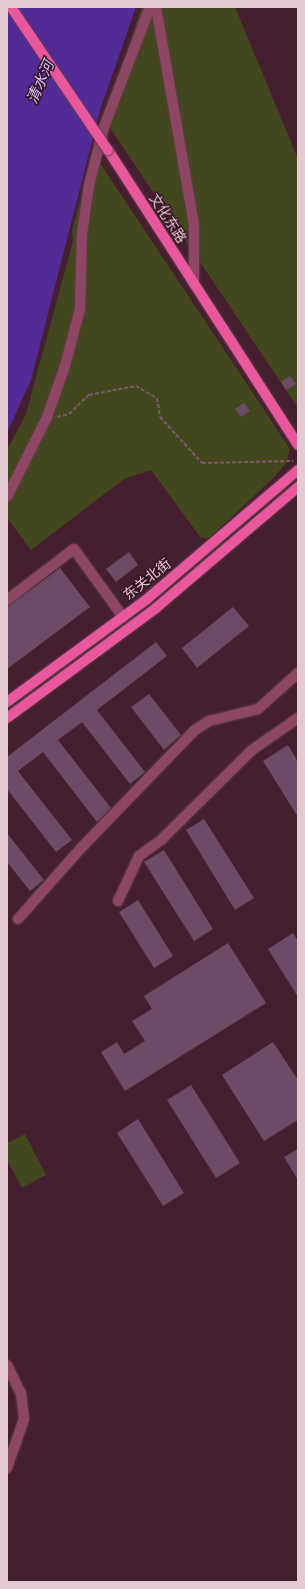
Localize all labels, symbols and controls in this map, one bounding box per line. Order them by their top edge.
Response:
water label: 清水河 [23,58,57,106]
street label: 文化东路 [146,190,190,246]
street label: 东关北街 [120,555,174,603]

